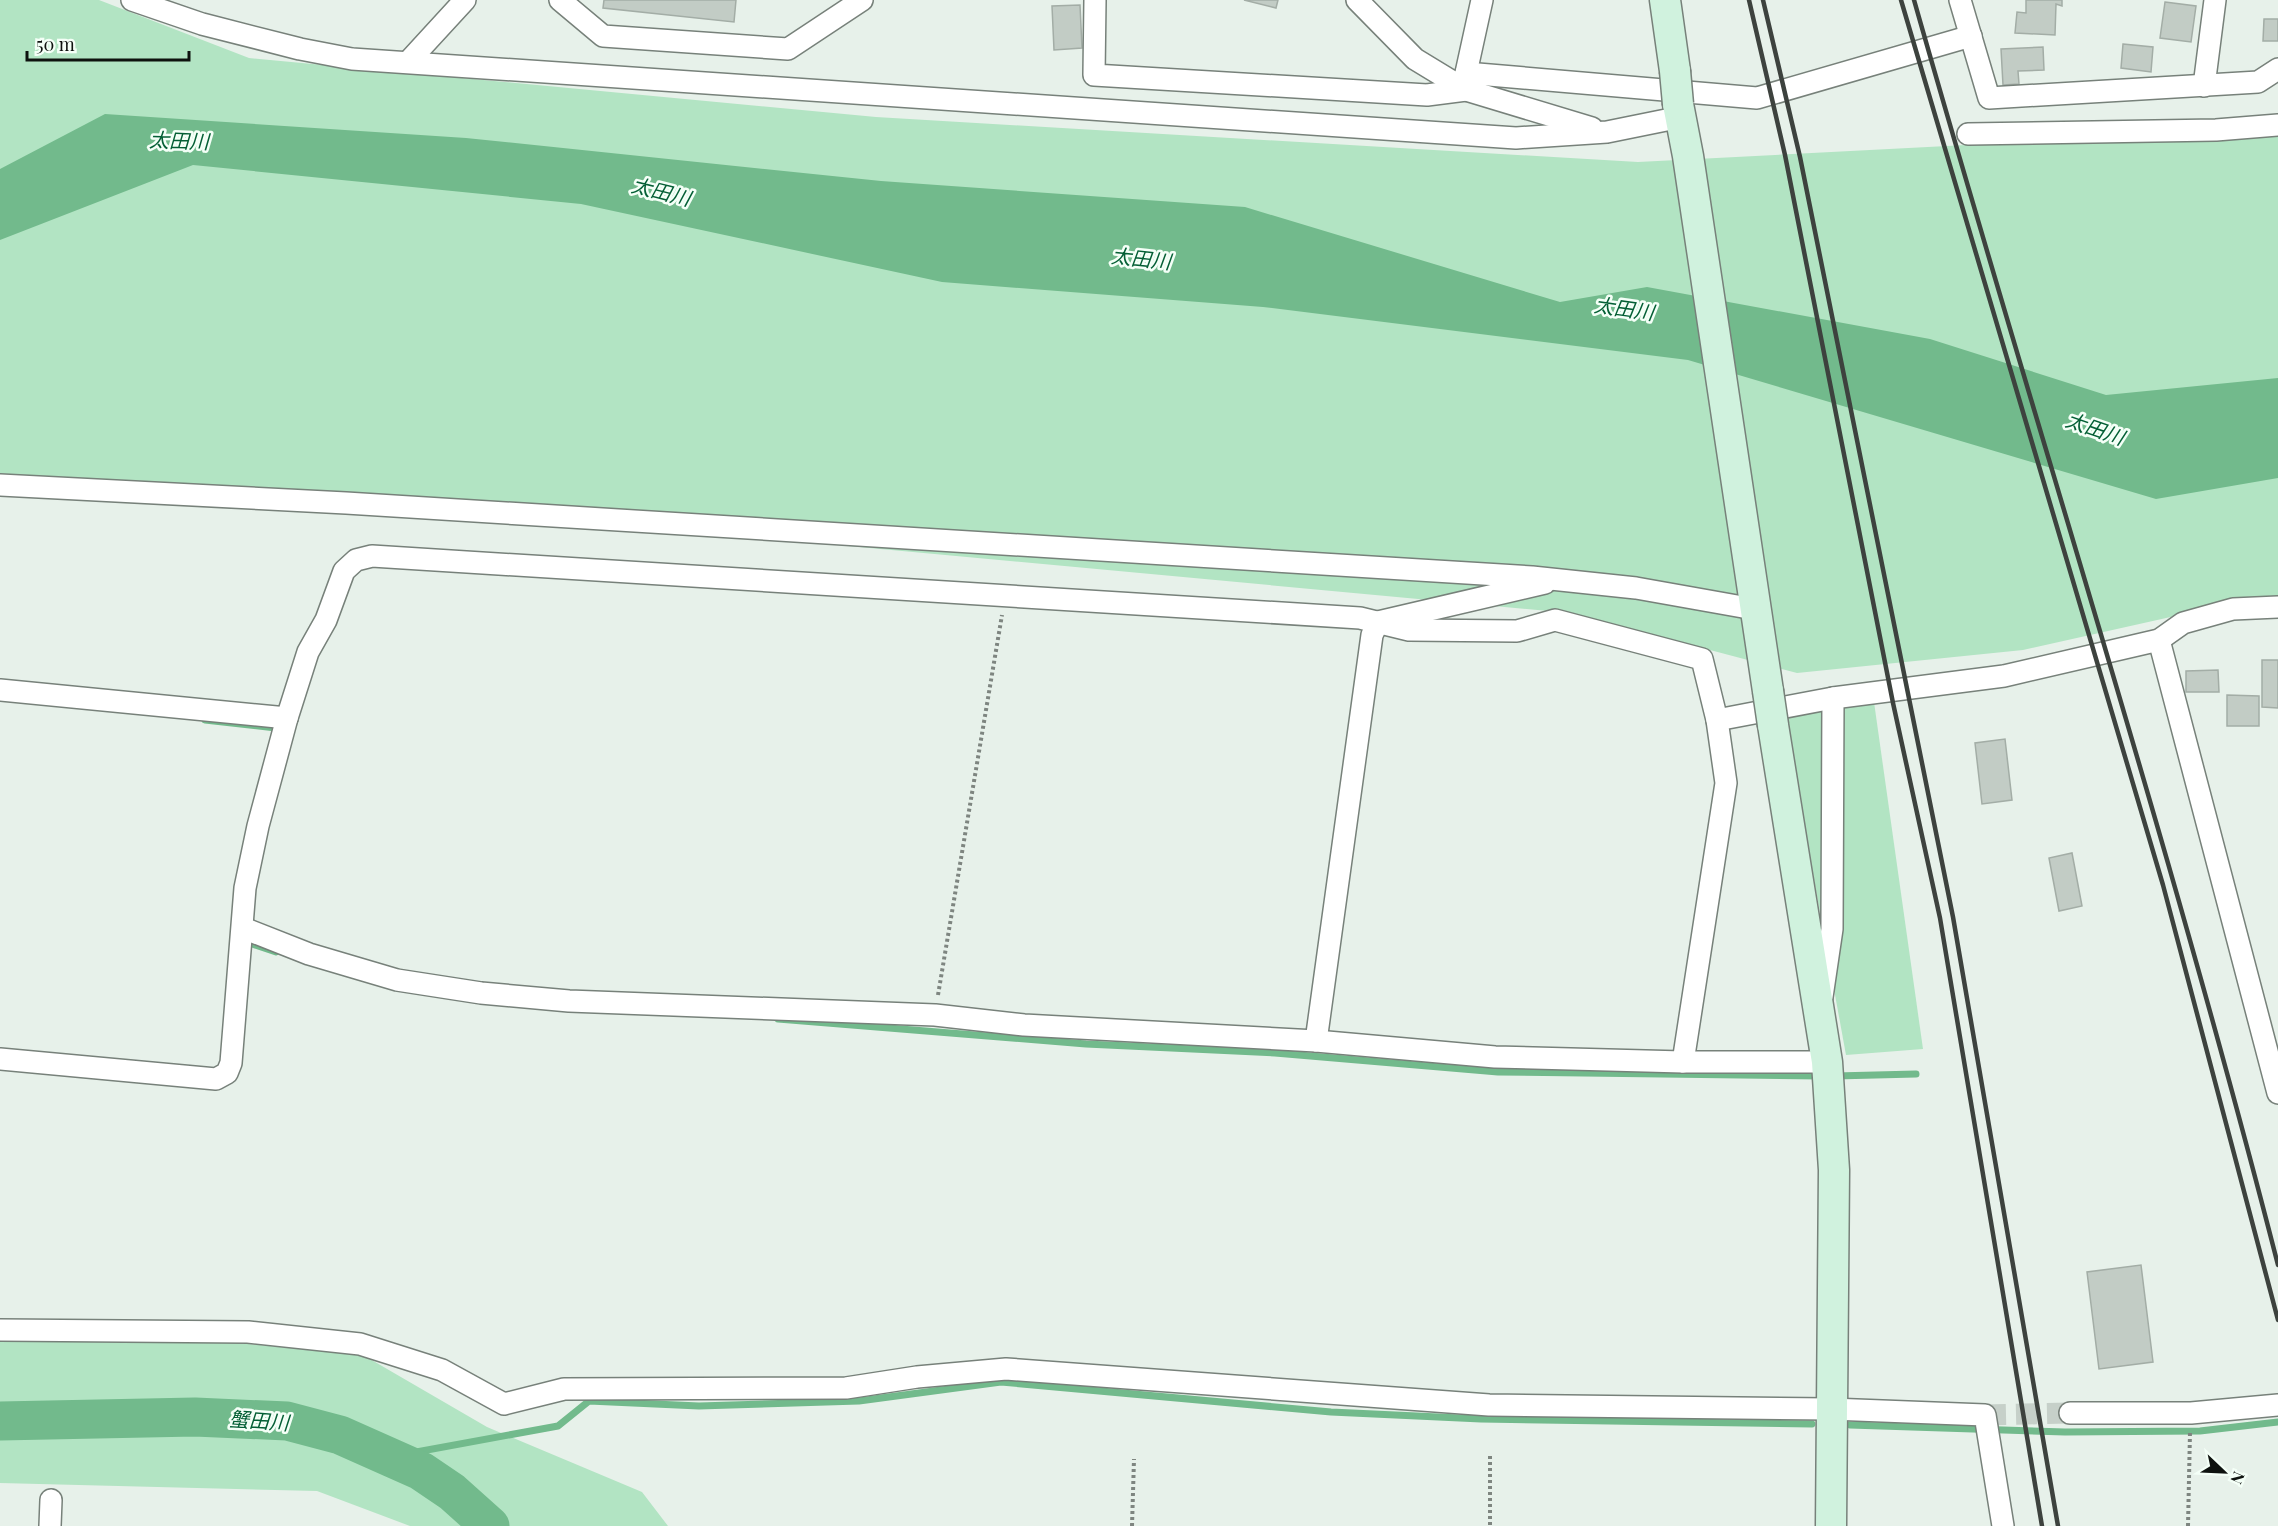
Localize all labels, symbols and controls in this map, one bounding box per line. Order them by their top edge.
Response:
scale bar [27,24,189,62]
text: 50 m [36,32,75,56]
water label: 太田川 [149,125,212,154]
water label: 太田川 [629,170,696,211]
water label: 太田川 [1110,241,1174,274]
water label: 太田川 [1593,290,1658,325]
water label: 太田川 [2063,405,2130,451]
water label: 蟹田川 [228,1404,292,1435]
north arrow [2194,1442,2254,1502]
text: N [2226,1469,2250,1488]

